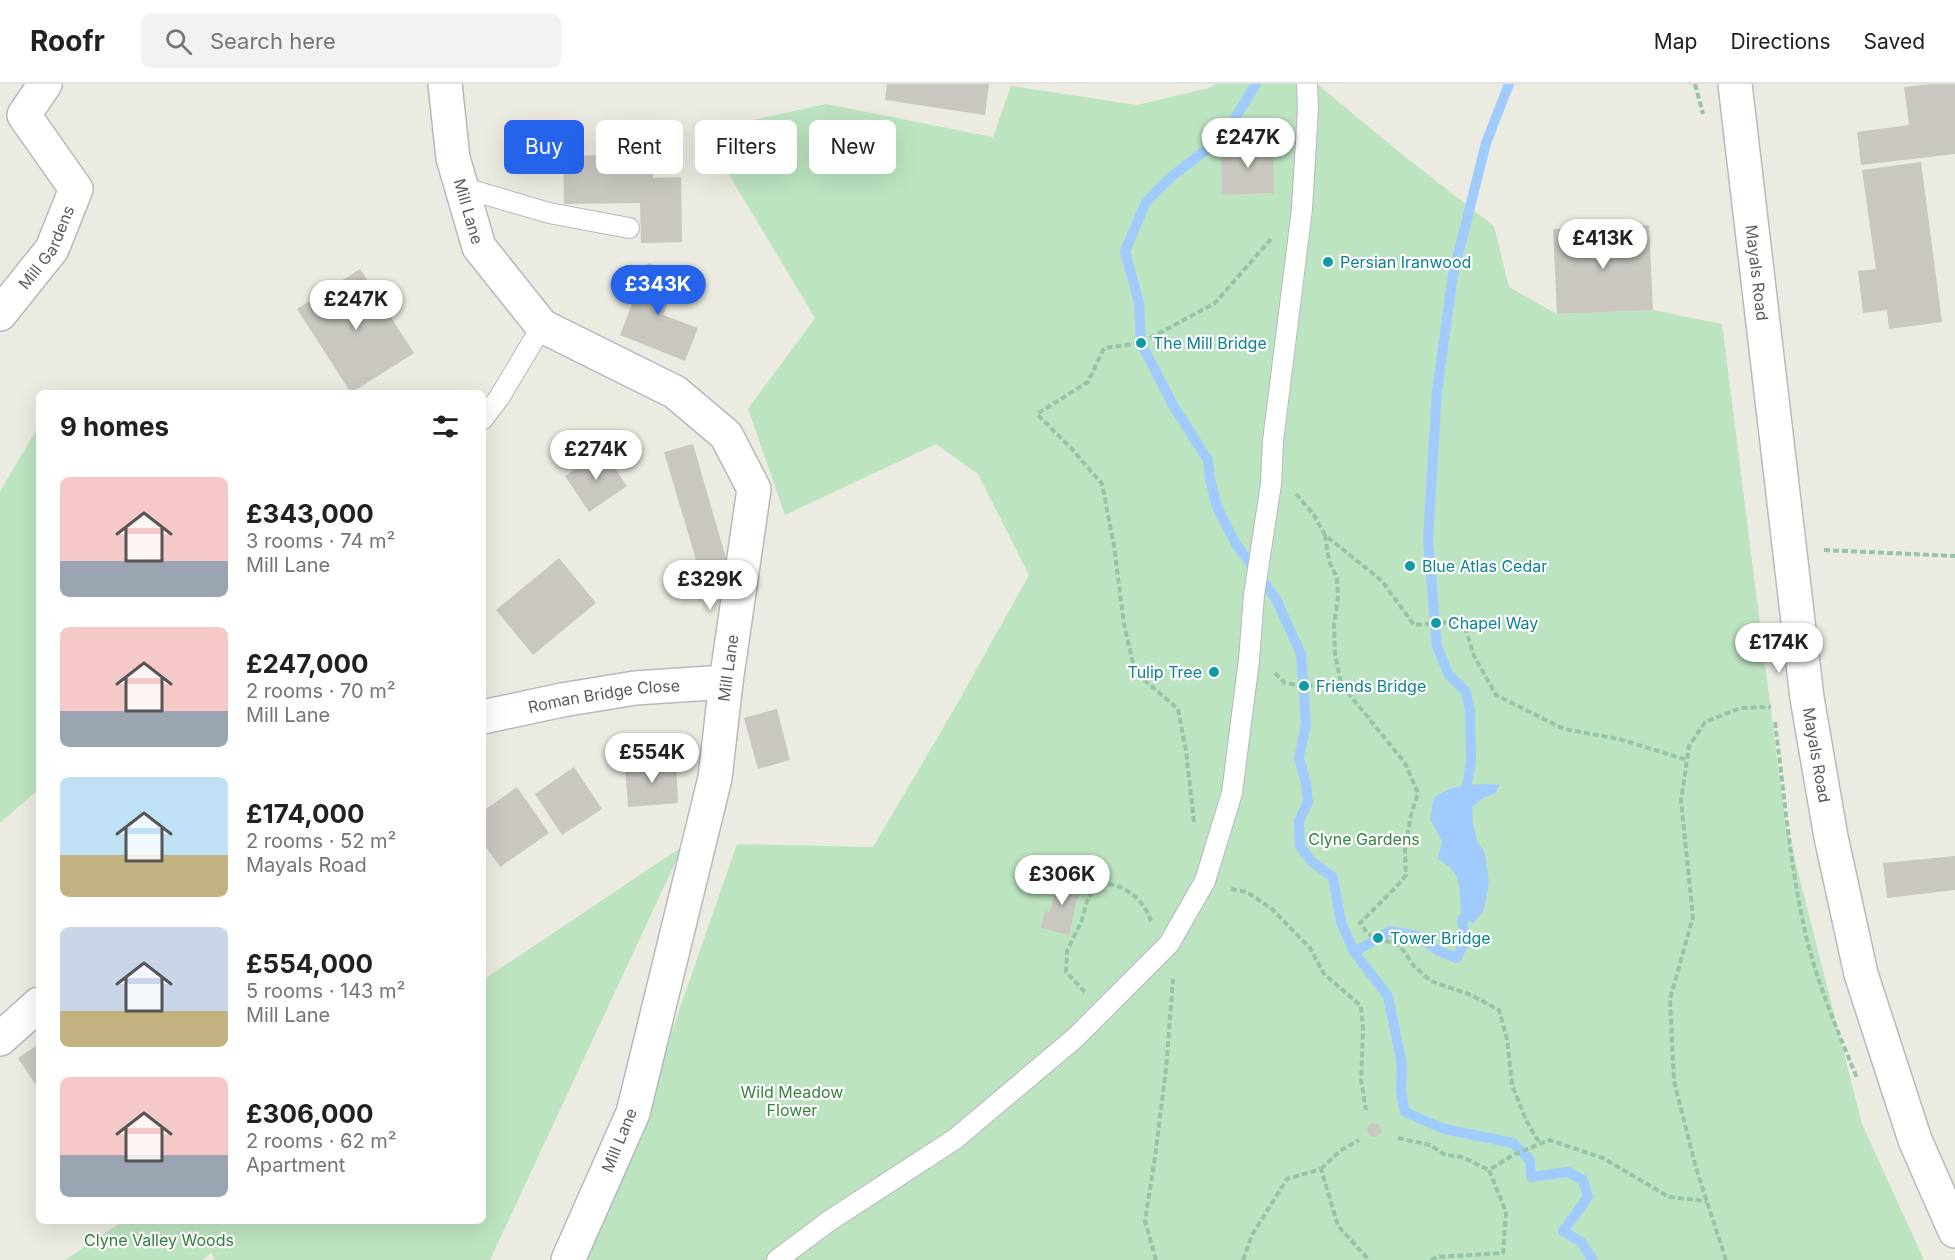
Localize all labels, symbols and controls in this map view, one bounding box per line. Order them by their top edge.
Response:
search box [141,14,561,68]
text: Roofr [30,24,105,58]
icon: search [162,25,195,58]
text: Search here [210,28,336,54]
text: Map [1654,29,1697,54]
text: Directions [1730,29,1831,54]
text: Saved [1864,29,1925,54]
pin: £247K [1206,118,1290,169]
chip: Buy [504,120,584,174]
chip: Rent [596,120,683,174]
chip: Filters [695,120,797,174]
chip: New [809,120,896,174]
text: £247K [1216,125,1280,149]
street label: Mill Lane [450,176,488,246]
street label: Mill Gardens [14,203,78,293]
pin: £413K [1561,219,1645,270]
street label: Mayals Road [1742,224,1773,322]
text: £413K [1572,226,1634,250]
place label: Persian Iranwood [1340,252,1471,272]
marker: Persian Iranwood [1321,255,1335,269]
pin: £343K [616,265,700,316]
text: £343K [625,272,691,296]
pin: £247K [314,280,398,331]
text: £247K [324,287,388,311]
place label: The Mill Bridge [1153,333,1267,353]
marker: The Mill Bridge [1134,336,1148,350]
icon: filters [429,410,462,443]
text: 9 homes [60,411,169,442]
pin: £274K [554,430,638,481]
text: £274K [564,437,628,461]
text: £343,000 [246,498,374,529]
icon: home [108,501,180,573]
text: 3 rooms · 74 m² [246,529,395,553]
text: Mill Lane [246,553,330,577]
place label: Blue Atlas Cedar [1422,556,1547,576]
marker: Blue Atlas Cedar [1403,559,1417,573]
pin: £329K [668,560,752,611]
text: £329K [677,567,743,591]
place label: Chapel Way [1448,613,1538,633]
marker: Chapel Way [1429,616,1443,630]
pin: £174K [1737,623,1821,674]
text: £174K [1749,630,1809,654]
street label: Mill Lane [713,633,743,703]
text: £247,000 [246,648,369,679]
icon: home [108,651,180,723]
place label: Tulip Tree [1128,662,1202,682]
marker: Tulip Tree [1207,665,1221,679]
street label: Roman Bridge Close [526,675,681,717]
place label: Friends Bridge [1316,676,1426,696]
text: 2 rooms · 70 m² [246,679,396,703]
marker: Friends Bridge [1297,679,1311,693]
text: Mill Lane [246,703,330,727]
street label: Mayals Road [1799,706,1835,804]
pin: £554K [610,733,694,784]
text: £554K [619,740,685,764]
text: £174,000 [246,798,365,829]
icon: home [108,801,180,873]
text: 2 rooms · 52 m² [246,829,396,853]
park label: Clyne Gardens [1308,829,1420,849]
text: Mayals Road [246,853,367,877]
pin: £306K [1020,855,1104,906]
text: £306K [1029,862,1095,886]
place label: Tower Bridge [1390,928,1491,948]
marker: Tower Bridge [1371,931,1385,945]
text: £554,000 [246,948,373,979]
icon: home [108,951,180,1023]
text: 5 rooms · 143 m² [246,979,405,1003]
text: Mill Lane [246,1003,330,1027]
park label: Wild Meadow Flower [741,1082,843,1120]
text: £306,000 [246,1098,374,1129]
icon: home [108,1101,180,1173]
street label: Mill Lane [597,1105,641,1175]
text: 2 rooms · 62 m² [246,1129,397,1153]
text: Apartment [246,1153,345,1177]
park label: Clyne Valley Woods [84,1230,234,1250]

